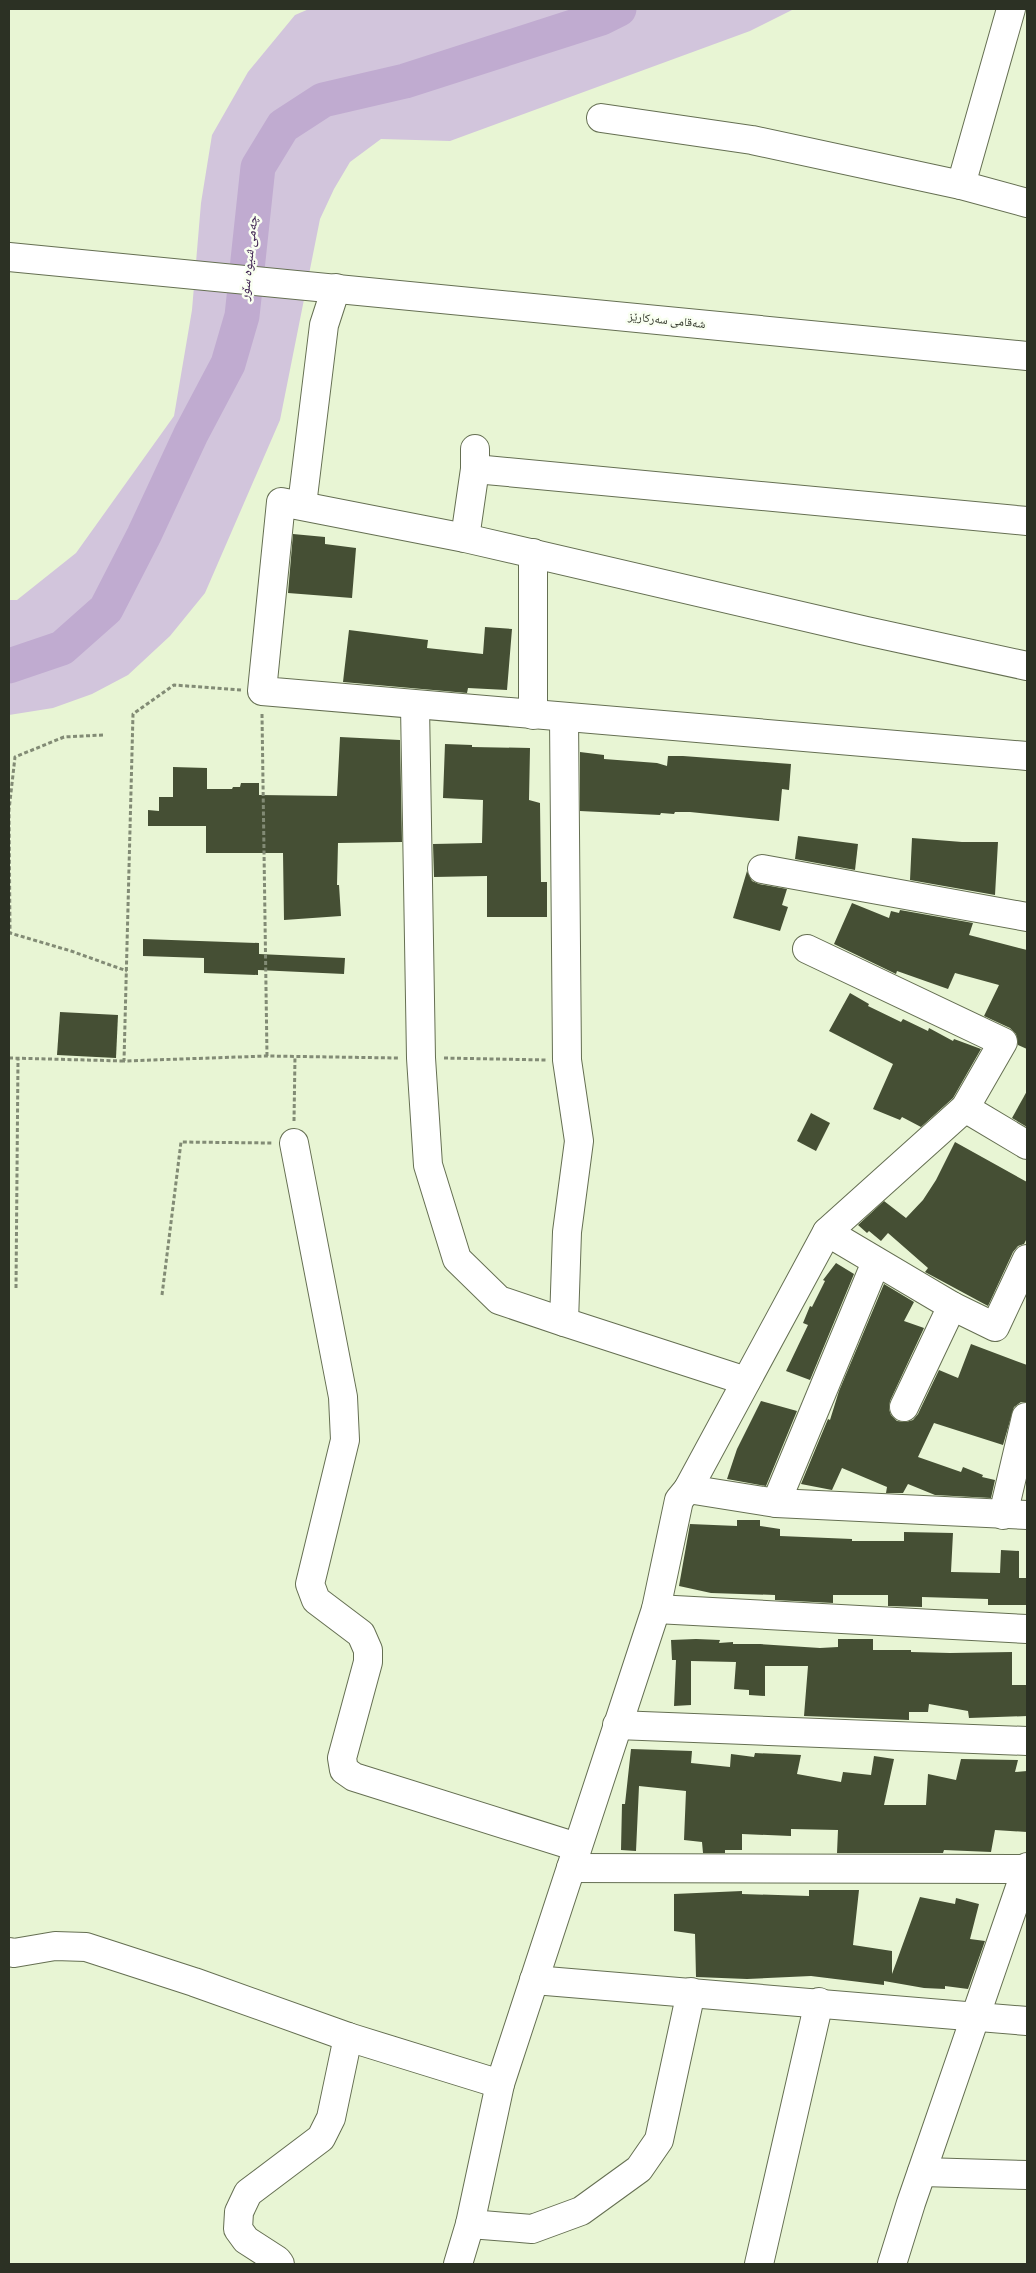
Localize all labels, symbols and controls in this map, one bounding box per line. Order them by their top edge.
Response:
water label: چەمی شیوە سۆر [234,214,266,303]
street label: شەقامی سەرکارێز [626,307,706,336]

